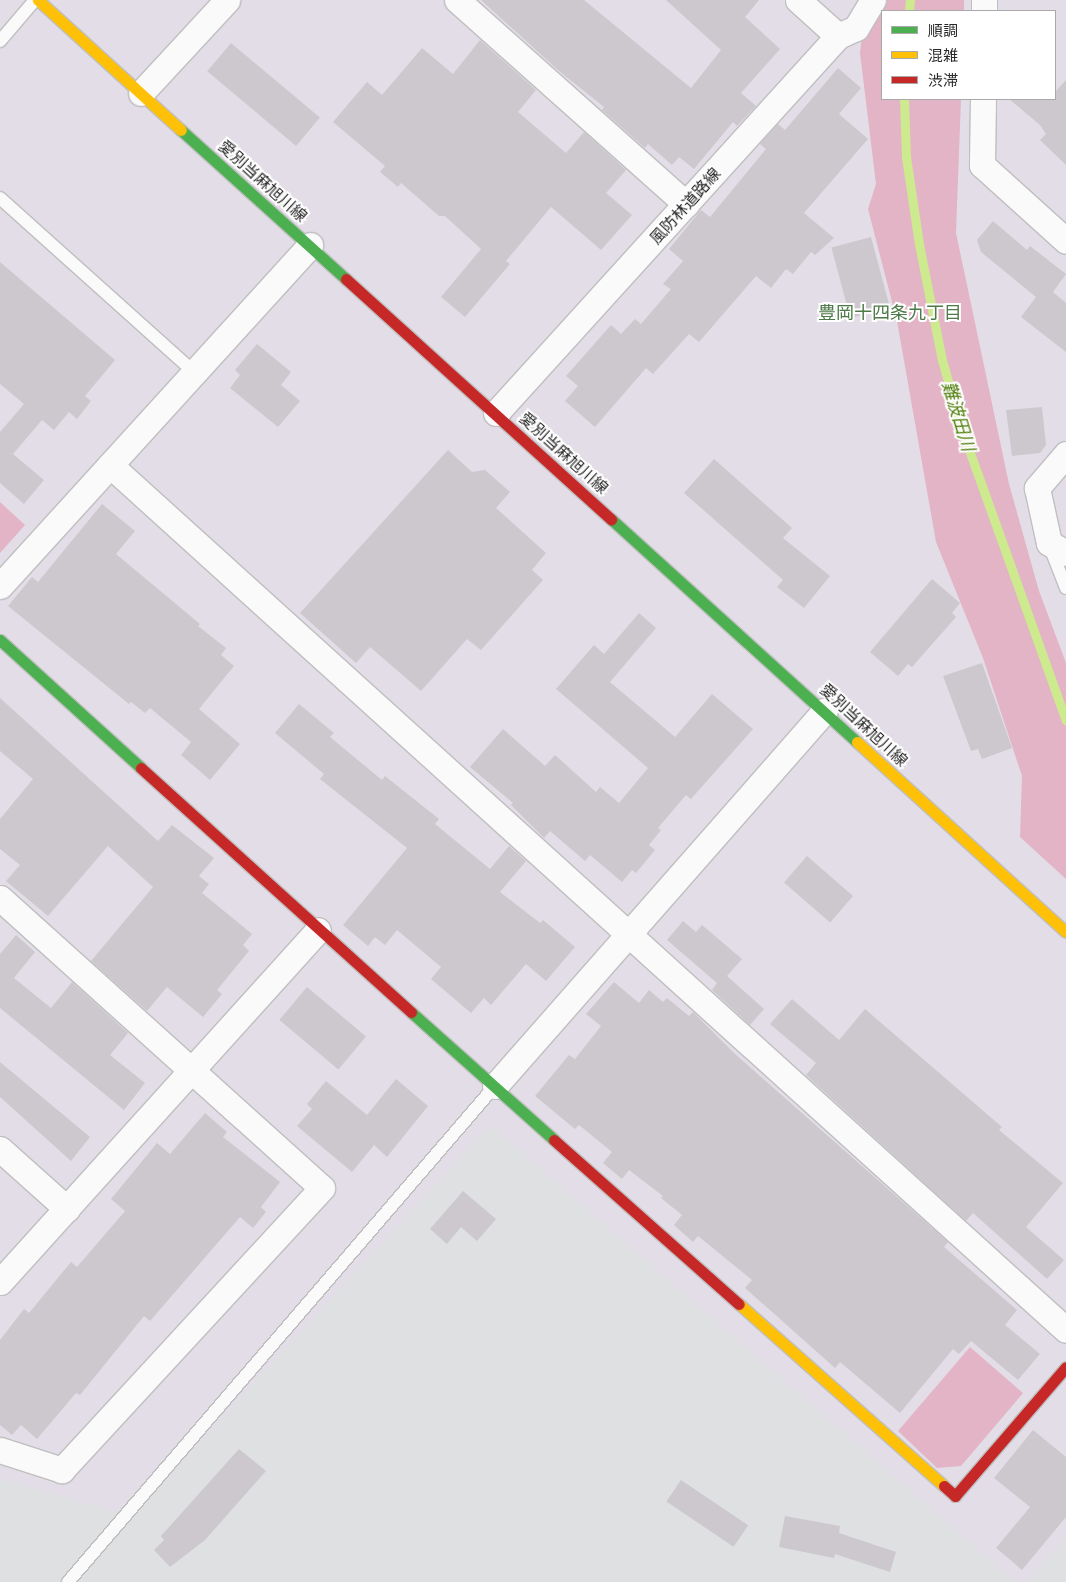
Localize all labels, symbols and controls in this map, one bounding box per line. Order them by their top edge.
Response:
legend [881,10,1056,100]
text: 順調 [928,21,958,39]
text: 混雑 [928,46,958,64]
text: 渋滞 [928,71,958,89]
street label: 愛別当麻旭川線 [215,136,311,226]
street label: 風防林道路線 [646,164,724,248]
district label: 豊岡十四条九丁目 [818,301,962,323]
water label: 難波田川 [938,378,980,454]
street label: 愛別当麻旭川線 [516,408,612,498]
street label: 愛別当麻旭川線 [816,680,912,770]

